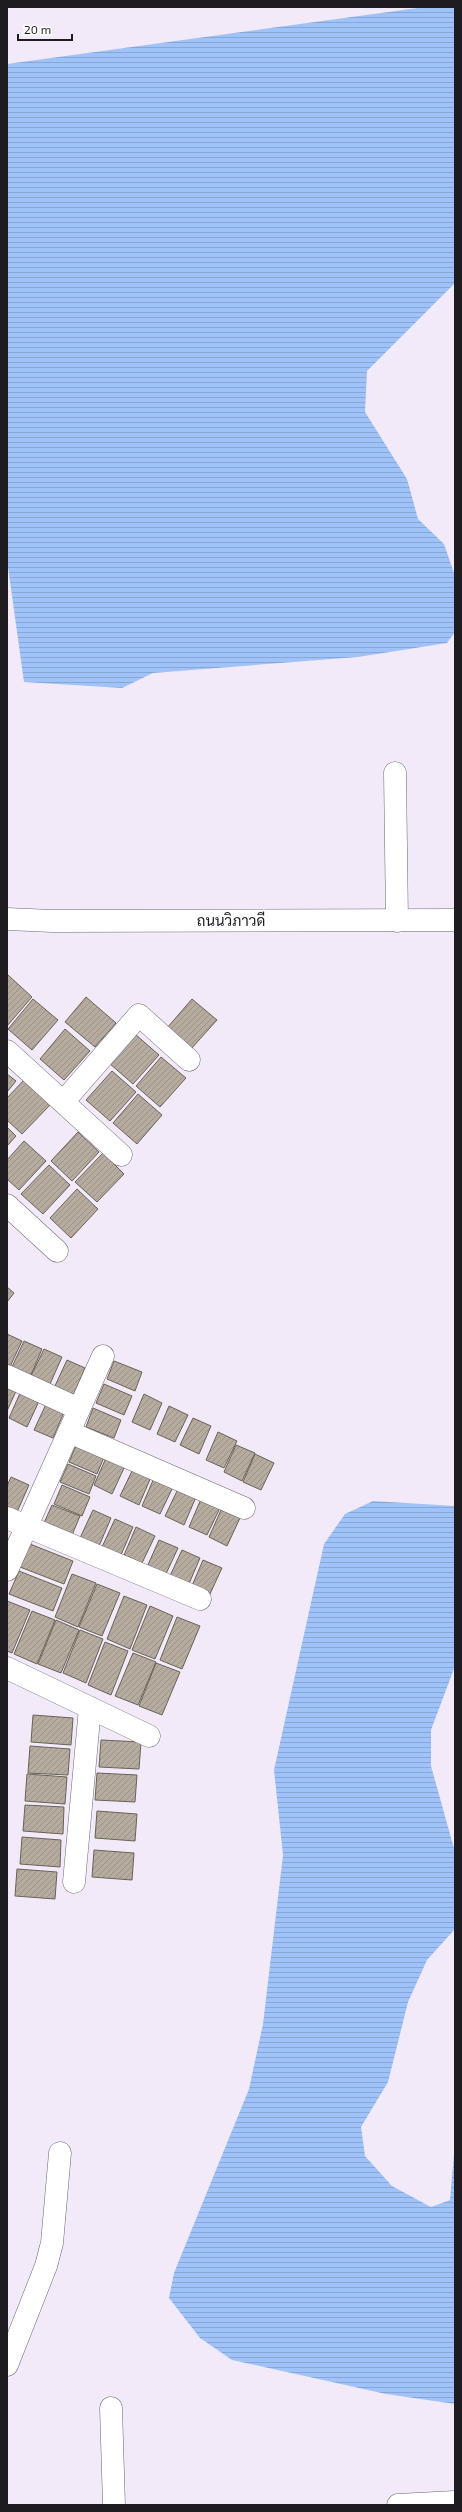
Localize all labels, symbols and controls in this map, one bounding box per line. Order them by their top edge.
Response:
scale bar [18,16,72,42]
text: 20 m [24,22,51,36]
street label: ถนนวิภาวดี [197,911,265,929]

